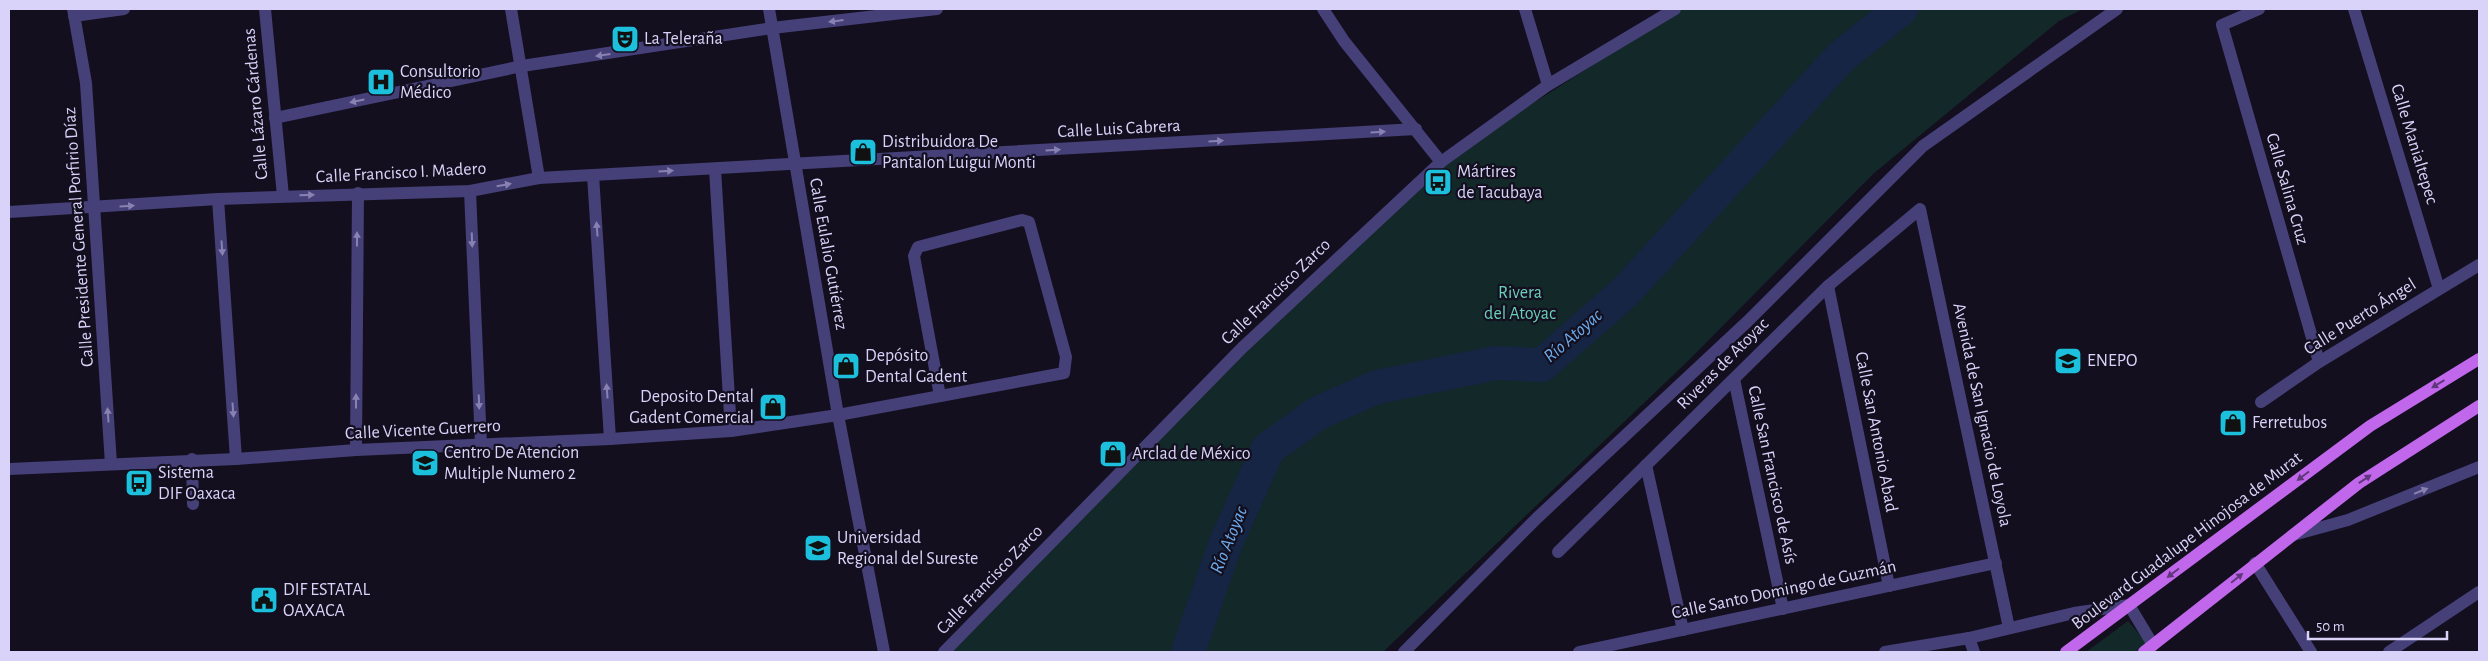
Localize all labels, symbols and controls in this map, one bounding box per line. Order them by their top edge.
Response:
one-way arrow [828,17,844,25]
theatre icon: La Teleraña [610,24,640,54]
street label: Calle Lázaro Cárdenas [240,28,272,180]
place label: La Teleraña [644,30,723,48]
one-way arrow [594,51,610,59]
place label: Consultorio Médico [400,63,481,102]
hospital icon: Consultorio Médico [366,67,396,97]
street label: Calle Manialtepec [2387,82,2441,206]
one-way arrow [350,97,365,105]
street label: Calle Presidente General Porfirio Díaz [61,107,97,367]
street label: Calle Luis Cabrera [1057,117,1181,141]
one-way arrow [1370,127,1386,135]
street label: Calle Salina Cruz [2262,131,2312,247]
place label: Distribuidora De Pantalon Luigui Monti [882,133,1036,172]
one-way arrow [1208,136,1224,144]
shop icon: Distribuidora De Pantalon Luigui Monti [848,137,878,167]
one-way arrow [1046,146,1062,154]
street label: Calle Francisco I. Madero [315,160,487,186]
place label: Mártires de Tacubaya [1457,163,1543,202]
one-way arrow [658,167,674,175]
bus stop icon: Mártires de Tacubaya [1423,167,1453,197]
street label: Calle Eulalio Gutiérrez [806,177,850,331]
one-way arrow [496,180,512,188]
one-way arrow [299,191,315,199]
one-way arrow [120,202,136,210]
one-way arrow [592,220,600,236]
one-way arrow [354,230,362,246]
one-way arrow [469,232,477,248]
street label: Calle Francisco Zarco [1218,235,1334,348]
one-way arrow [218,240,226,256]
street label: Calle Puerto Ángel [2299,273,2419,359]
park label: Rivera del Atoyac [1484,284,1556,323]
street label: Avenida de San Ignacio de Loyola [1949,301,2015,529]
water label: Río Atoyac [1540,305,1606,366]
street label: Riveras de Atoyac [1674,315,1772,413]
school or university icon: ENEPO [2053,346,2083,376]
place label: Depósito Dental Gadent [865,347,968,386]
street label: Calle San Antonio Abad [1852,350,1900,514]
shop icon: Depósito Dental Gadent [831,351,861,381]
place label: ENEPO [2087,352,2137,370]
one-way arrow [2431,380,2444,389]
one-way arrow [602,383,610,399]
street label: Calle San Francisco de Asís [1744,384,1800,566]
place label: Deposito Dental Gadent Comercial [629,388,754,427]
shop icon: Deposito Dental Gadent Comercial [758,392,788,422]
one-way arrow [352,393,360,409]
one-way arrow [475,394,483,410]
one-way arrow [229,402,237,418]
one-way arrow [104,407,112,423]
shop icon: Ferretubos [2218,408,2248,438]
place label: Ferretubos [2252,414,2327,432]
street label: Calle Vicente Guerrero [345,417,502,443]
shop icon: Arclad de México [1098,439,1128,469]
place label: Centro De Atencion Multiple Numero 2 [444,444,579,483]
place label: Arclad de México [1132,445,1251,463]
school or university icon: Centro De Atencion Multiple Numero 2 [410,448,440,478]
street label: Boulevard Guadalupe Hinojosa de Murat [2069,449,2306,633]
place label: Sistema DIF Oaxaca [158,464,236,503]
bus stop icon: Sistema DIF Oaxaca [124,468,154,498]
one-way arrow [2297,470,2310,481]
one-way arrow [2359,474,2372,483]
one-way arrow [2414,487,2429,494]
water label: Río Atoyac [1207,503,1251,576]
street label: Calle Francisco Zarco [934,522,1047,638]
place label: Universidad Regional del Sureste [837,529,978,568]
school or university icon: Universidad Regional del Sureste [803,533,833,563]
street label: Calle Santo Domingo de Guzmán [1670,557,1898,623]
one-way arrow [2167,567,2180,578]
one-way arrow [2230,572,2243,583]
place label: DIF ESTATAL OAXACA [283,581,371,620]
public building icon: DIF ESTATAL OAXACA [249,585,279,615]
scale bar [2308,608,2447,640]
text: 50 m [2316,619,2345,634]

